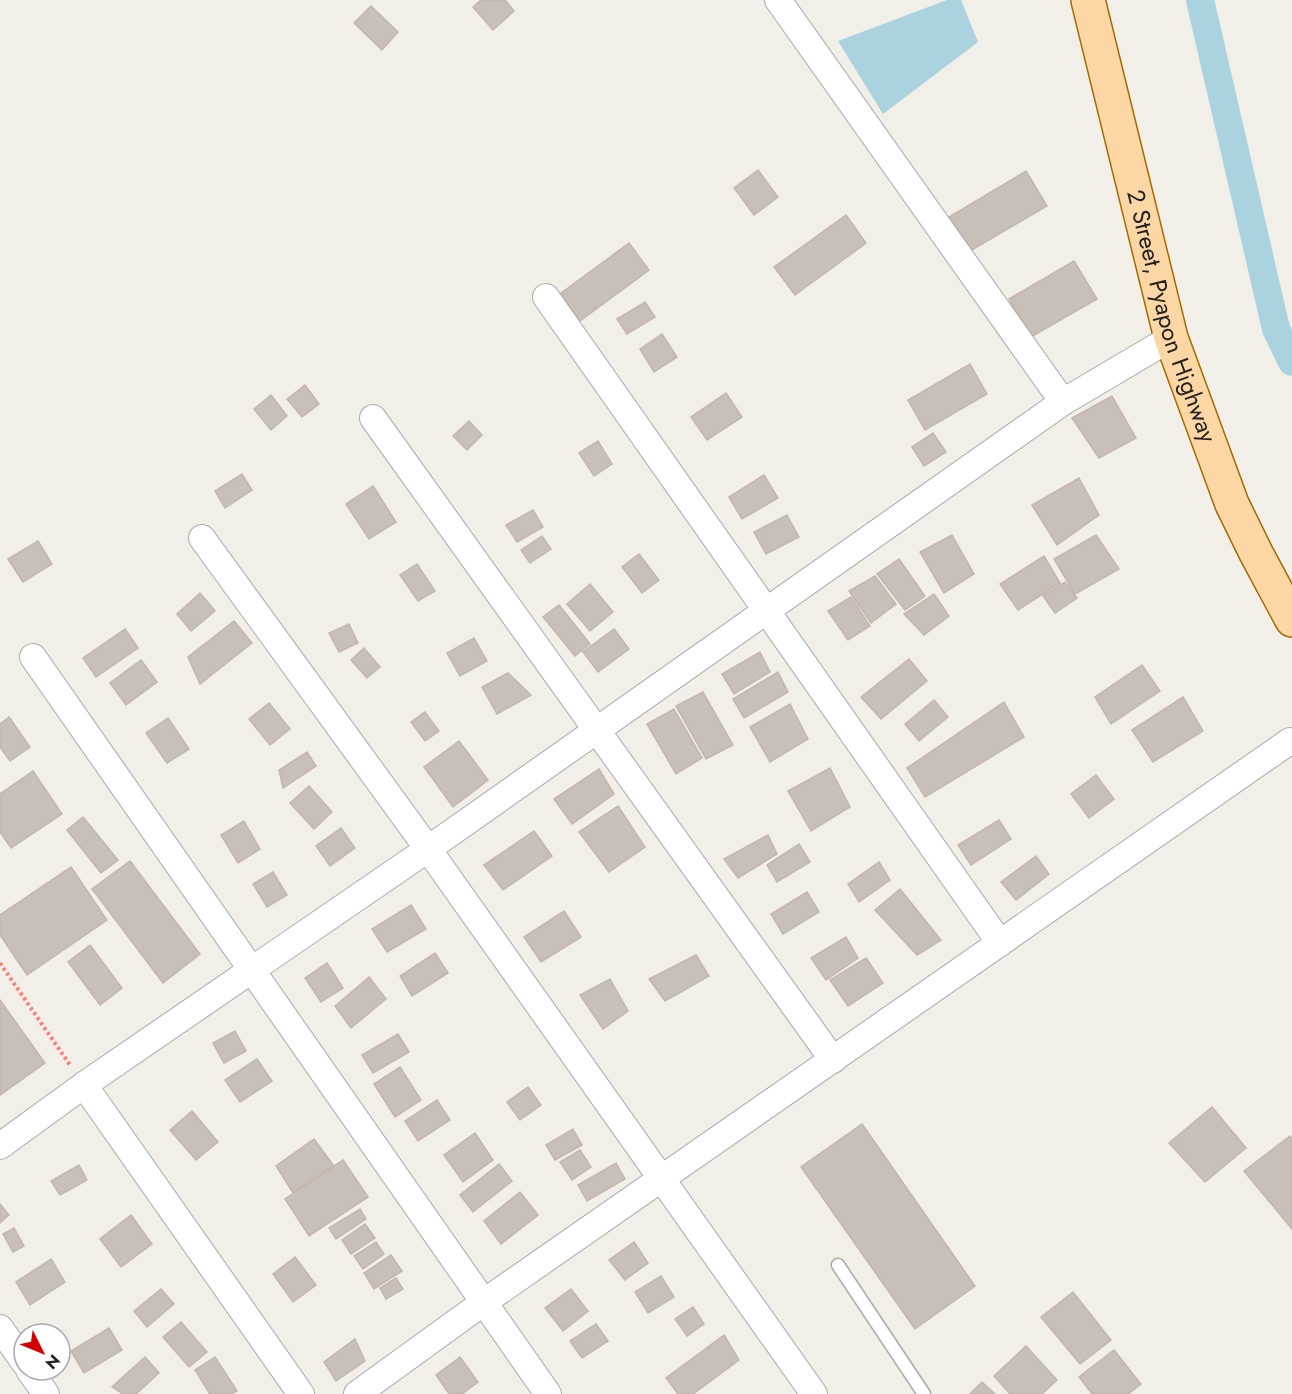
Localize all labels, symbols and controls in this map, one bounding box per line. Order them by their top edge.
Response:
street label: 2 Street, Pyapon Highway [1118,186,1226,448]
north arrow [12,1322,72,1382]
text: N [40,1349,65,1374]

